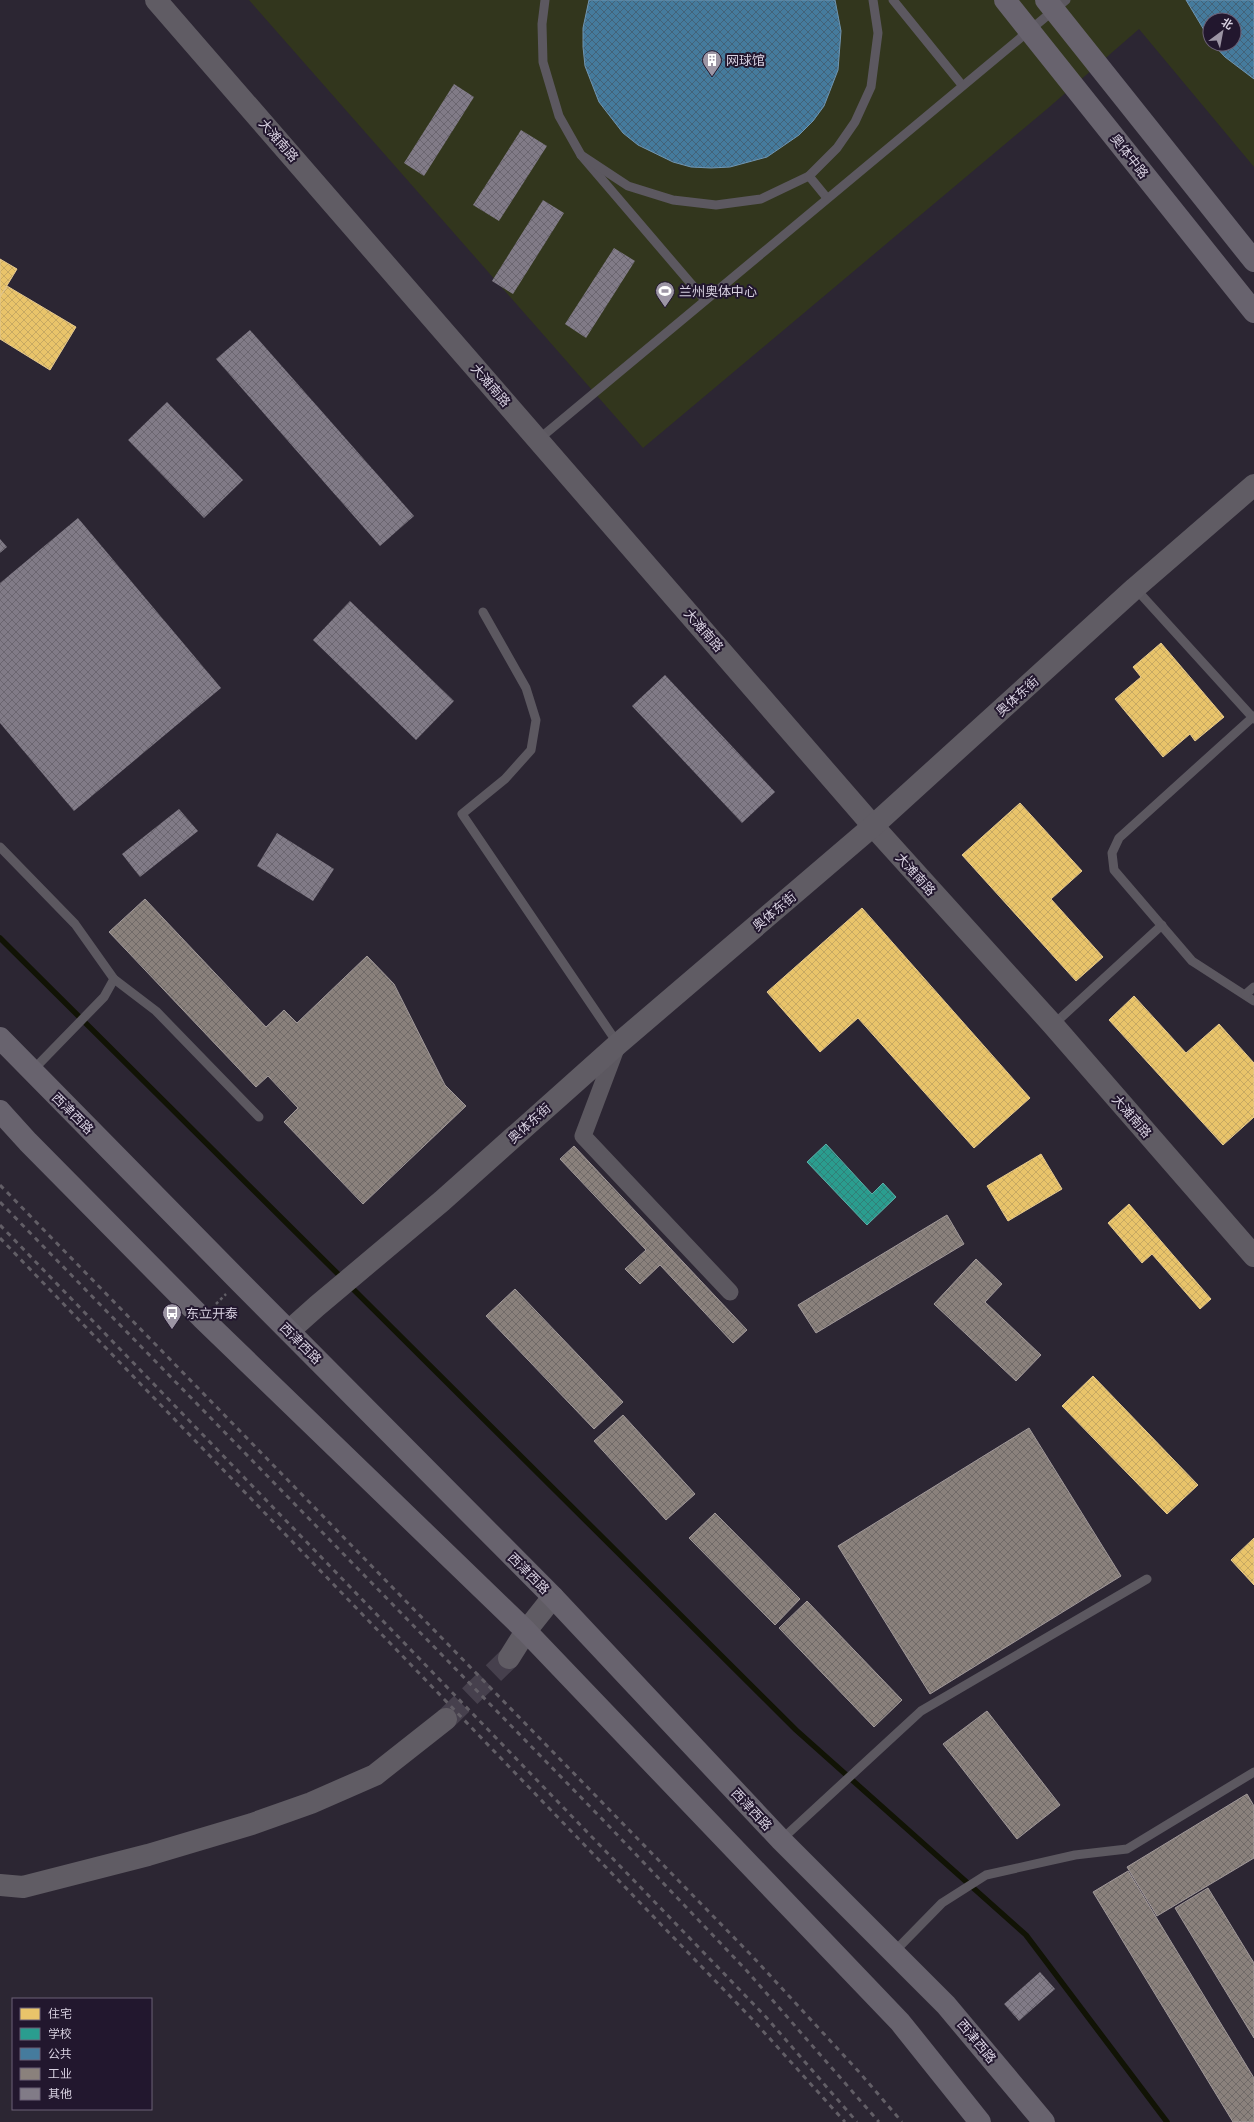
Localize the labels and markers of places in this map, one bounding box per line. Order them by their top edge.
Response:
building icon: 网球馆 [701,49,723,77]
place label: 网球馆 [726,52,765,68]
sports icon: 兰州奥体中心 [654,280,676,308]
place label: 兰州奥体中心 [679,283,757,299]
bus stop icon: 东立开泰 [161,1302,183,1330]
place label: 东立开泰 [186,1305,238,1321]

